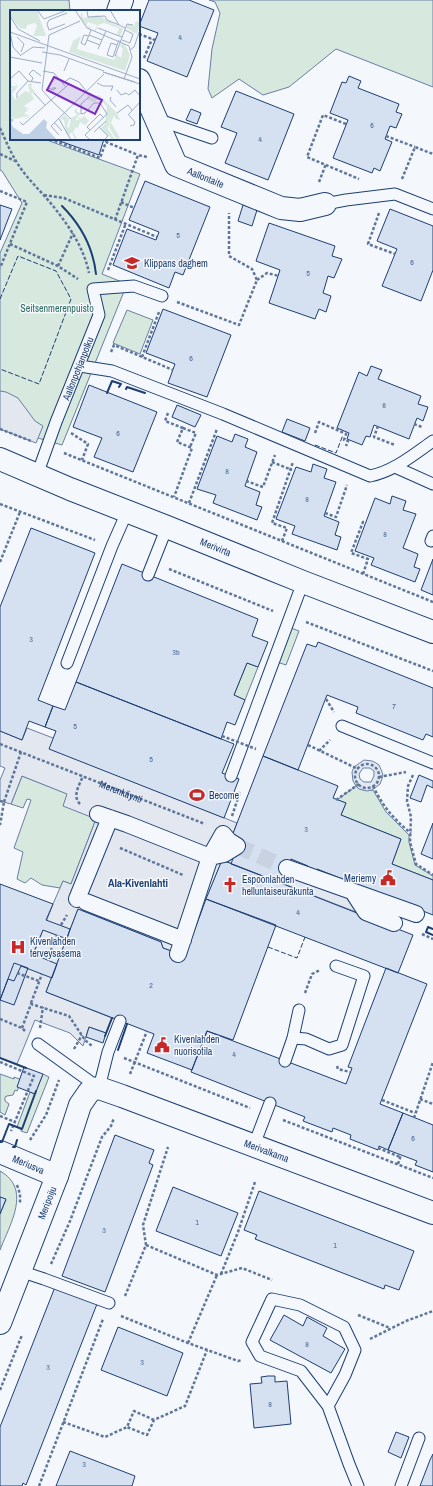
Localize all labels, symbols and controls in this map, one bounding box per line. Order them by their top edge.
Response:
inset map [10,10,140,140]
house number: 4 [178,32,182,42]
house number: 6 [370,120,374,130]
house number: 4 [258,134,262,144]
street label: Aallontaite [184,164,227,191]
house number: 5 [176,230,180,240]
school or university icon: Klippans daghem [123,254,141,272]
place label: Klippans daghem [144,257,208,270]
house number: 6 [410,257,414,267]
house number: 5 [306,268,310,278]
park label: Seitsenmerenpuisto [20,302,94,315]
street label: Aallonpohjanpolku [59,335,97,403]
house number: 6 [189,353,193,363]
house number: 8 [382,400,386,410]
house number: 6 [116,428,120,438]
house number: 8 [225,466,229,476]
house number: 8 [305,494,309,504]
house number: 8 [383,529,387,539]
street label: Merivirta [198,535,233,559]
house number: 3 [29,634,33,644]
house number: 3b [172,647,180,657]
house number: 7 [392,701,396,711]
house number: 5 [73,721,77,731]
house number: 5 [149,754,153,764]
street label: Merenkäynti [98,777,144,806]
sports icon: Become [188,786,206,804]
place label: Become [209,789,240,802]
house number: 3 [304,824,308,834]
public building icon: Meriemy [379,869,397,887]
place label: Meriemy [344,872,377,885]
place label: Espoonlahden helluntaiseurakunta [242,873,314,898]
district label: Ala-Kivenlahti [108,876,168,890]
church icon: Espoonlahden helluntaiseurakunta [221,876,239,894]
house number: 4 [296,907,300,917]
place label: Kivenlahden terveysasema [30,935,81,960]
hospital icon: Kivenlahden terveysasema [9,938,27,956]
house number: 2 [149,980,153,990]
place label: Kivenlahden nuorisotila [174,1033,220,1058]
public building icon: Kivenlahden nuorisotila [153,1036,171,1054]
house number: 4 [232,1049,236,1059]
house number: 6 [411,1133,415,1143]
street label: Merivalkama [242,1137,291,1165]
street label: Meriusva [10,1152,47,1177]
street label: Meripoiju [35,1185,59,1221]
house number: 1 [195,1217,199,1227]
house number: 3 [102,1225,106,1235]
house number: 1 [333,1240,337,1250]
house number: 8 [305,1339,309,1349]
house number: 3 [140,1357,144,1367]
house number: 3 [46,1362,50,1372]
house number: 8 [268,1399,272,1409]
house number: 3 [82,1459,86,1469]

